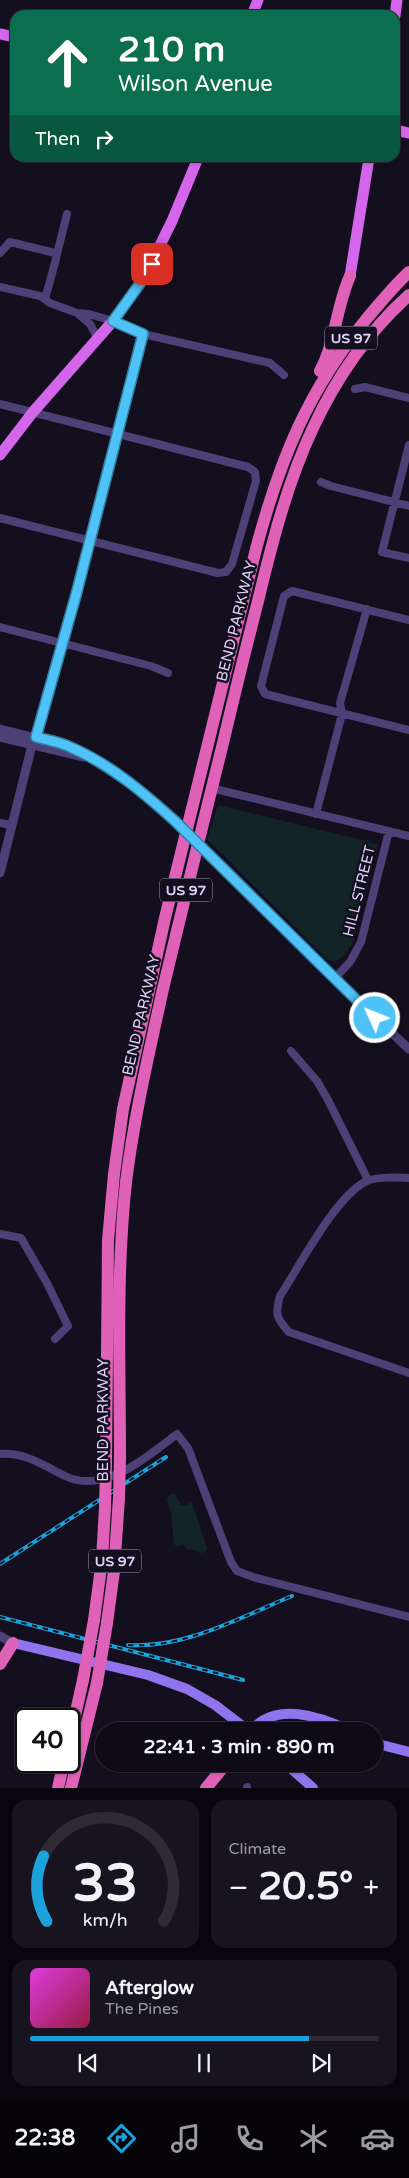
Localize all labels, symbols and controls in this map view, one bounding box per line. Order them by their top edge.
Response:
text: 210 m [118,29,225,71]
icon: ahead [35,30,100,95]
text: Wilson Avenue [118,71,273,97]
icon: right [90,125,118,153]
text: Then [35,128,80,150]
pin [131,243,173,285]
icon: arrive [138,250,166,278]
road number: US 97 [325,326,377,349]
street label: BEND PARKWAY [212,558,260,683]
street label: HILL STREET [339,843,379,939]
road number: US 97 [160,878,212,902]
street label: BEND PARKWAY [118,952,164,1077]
position arrow [348,991,400,1043]
street label: BEND PARKWAY [94,1358,112,1482]
road number: US 97 [89,1550,141,1572]
speed limit sign: 40 [15,1708,80,1773]
text: 22:41 · 3 min · 890 m [143,1736,335,1758]
text: Climate [229,1839,286,1859]
text: 33 [73,1852,138,1915]
text: 20.5° [258,1864,353,1910]
text: − [229,1871,248,1905]
text: + [363,1871,379,1905]
text: km/h [83,1910,128,1931]
text: Afterglow [105,1977,194,1999]
text: The Pines [105,1999,179,2019]
icon: previous [74,2049,102,2077]
icon: pause [190,2049,218,2077]
icon: next [307,2049,335,2077]
icon: directions [104,2121,139,2156]
icon: music [168,2121,203,2156]
icon: phone [232,2121,267,2156]
icon: climate [296,2121,331,2156]
icon: car [360,2121,395,2156]
text: 22:38 [14,2125,75,2151]

